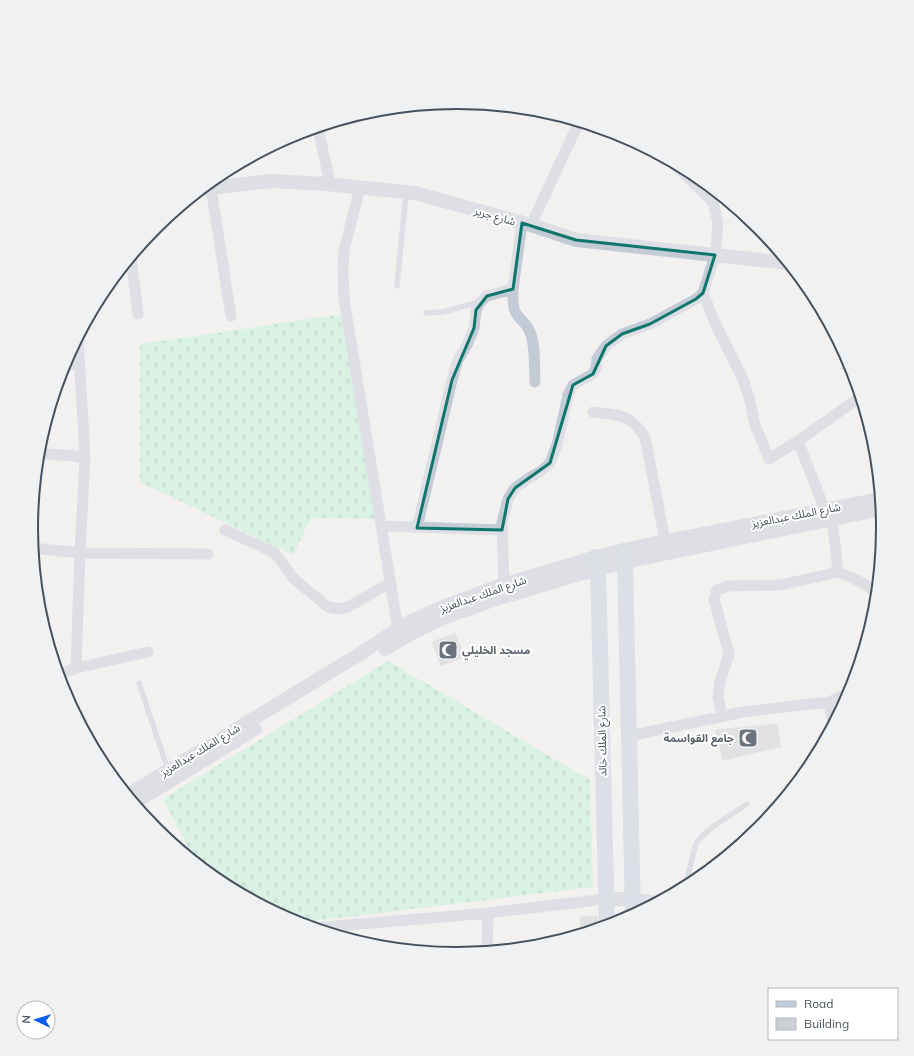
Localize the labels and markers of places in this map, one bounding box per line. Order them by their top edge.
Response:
mosque icon: مسجد الخليلي [437,639,459,661]
place label: مسجد الخليلي [462,643,530,660]
mosque icon: جامع القواسمة [737,727,759,749]
place label: جامع القواسمة [664,731,734,747]

